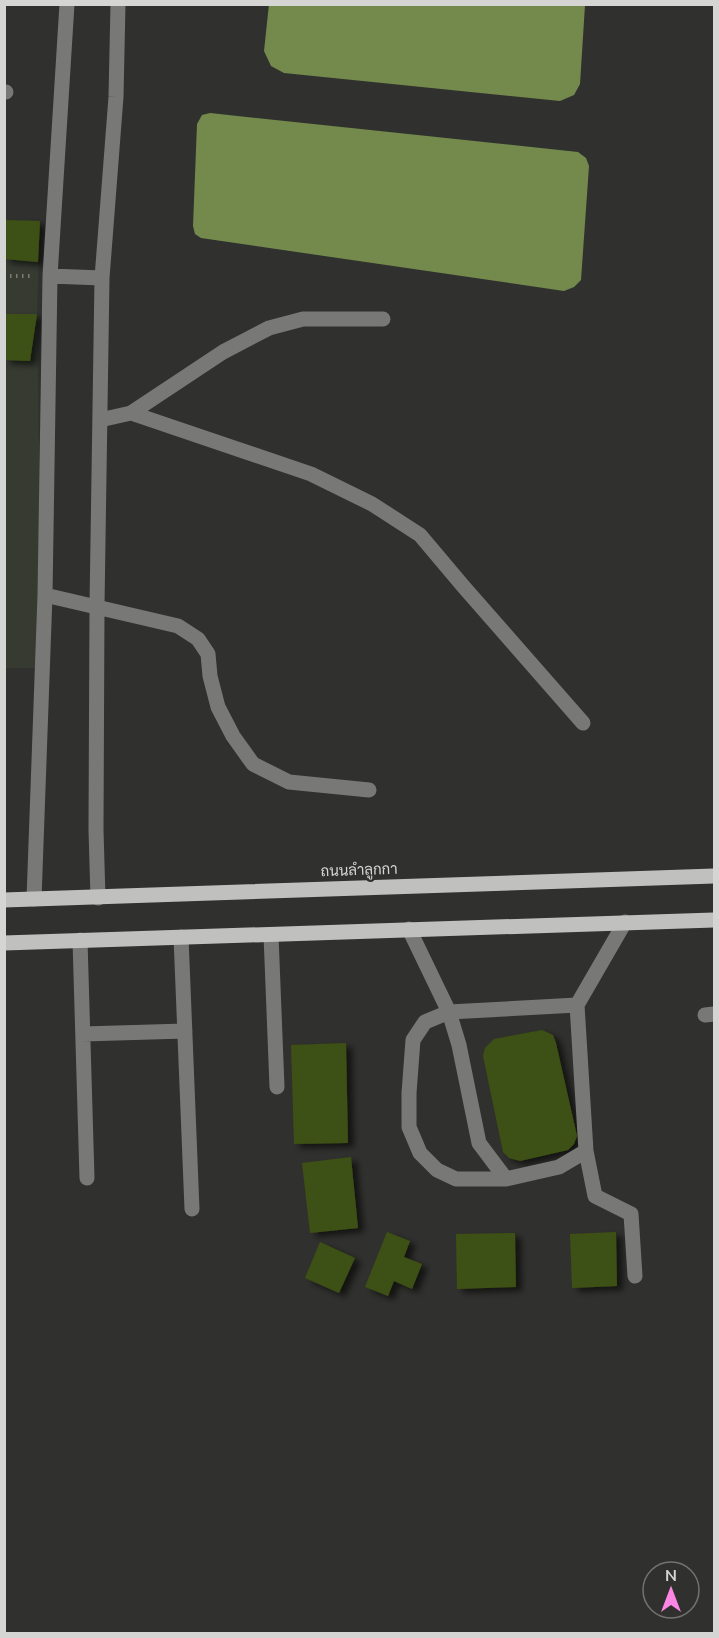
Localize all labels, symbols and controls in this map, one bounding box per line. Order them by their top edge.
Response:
street label: ถนนลำลูกกา [320,859,398,881]
north arrow [641,1560,701,1620]
text: N [665,1565,677,1587]

